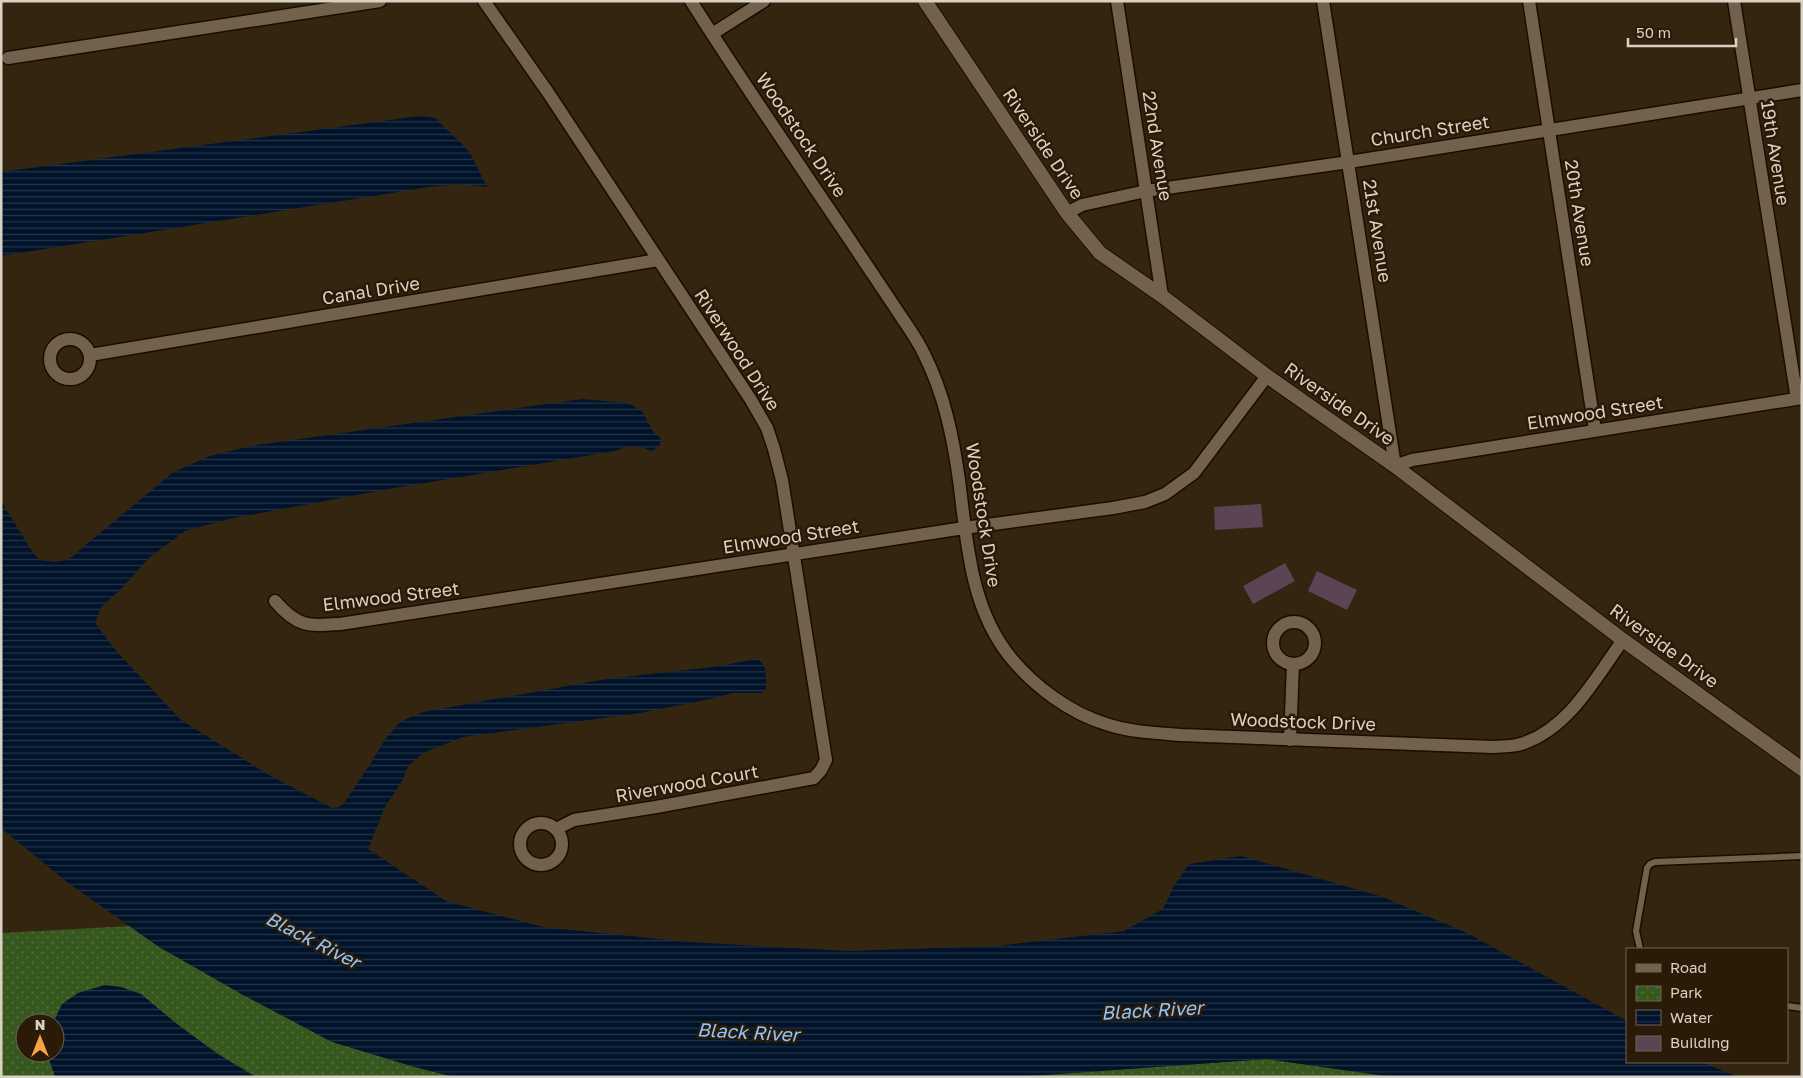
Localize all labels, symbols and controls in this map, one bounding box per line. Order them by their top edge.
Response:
scale bar [1628,15,1736,47]
text: 50 m [1636,23,1671,41]
street label: Woodstock Drive [752,68,852,201]
street label: Riverside Drive [999,84,1089,203]
street label: 22nd Avenue [1138,89,1178,202]
street label: 19th Avenue [1757,99,1795,207]
street label: Church Street [1369,110,1491,150]
street label: 20th Avenue [1561,158,1599,268]
street label: 21st Avenue [1359,178,1397,284]
street label: Canal Drive [320,271,421,309]
street label: Riverwood Drive [690,284,785,414]
street label: Riverside Drive [1280,357,1399,449]
street label: Elmwood Street [1525,390,1664,434]
street label: Woodstock Drive [962,441,1006,589]
street label: Elmwood Street [721,514,860,558]
street label: Elmwood Street [321,577,460,615]
street label: Riverside Drive [1606,598,1723,692]
street label: Woodstock Drive [1230,707,1376,735]
street label: Riverwood Court [614,760,760,806]
water label: Black River [263,906,366,974]
legend [1626,948,1788,1063]
text: Road [1670,958,1707,976]
text: Park [1670,983,1703,1001]
water label: Black River [1100,995,1206,1024]
text: Water [1670,1008,1713,1026]
north arrow [15,1013,65,1063]
text: N [35,1016,45,1033]
water label: Black River [696,1017,802,1046]
text: Building [1670,1033,1730,1051]

